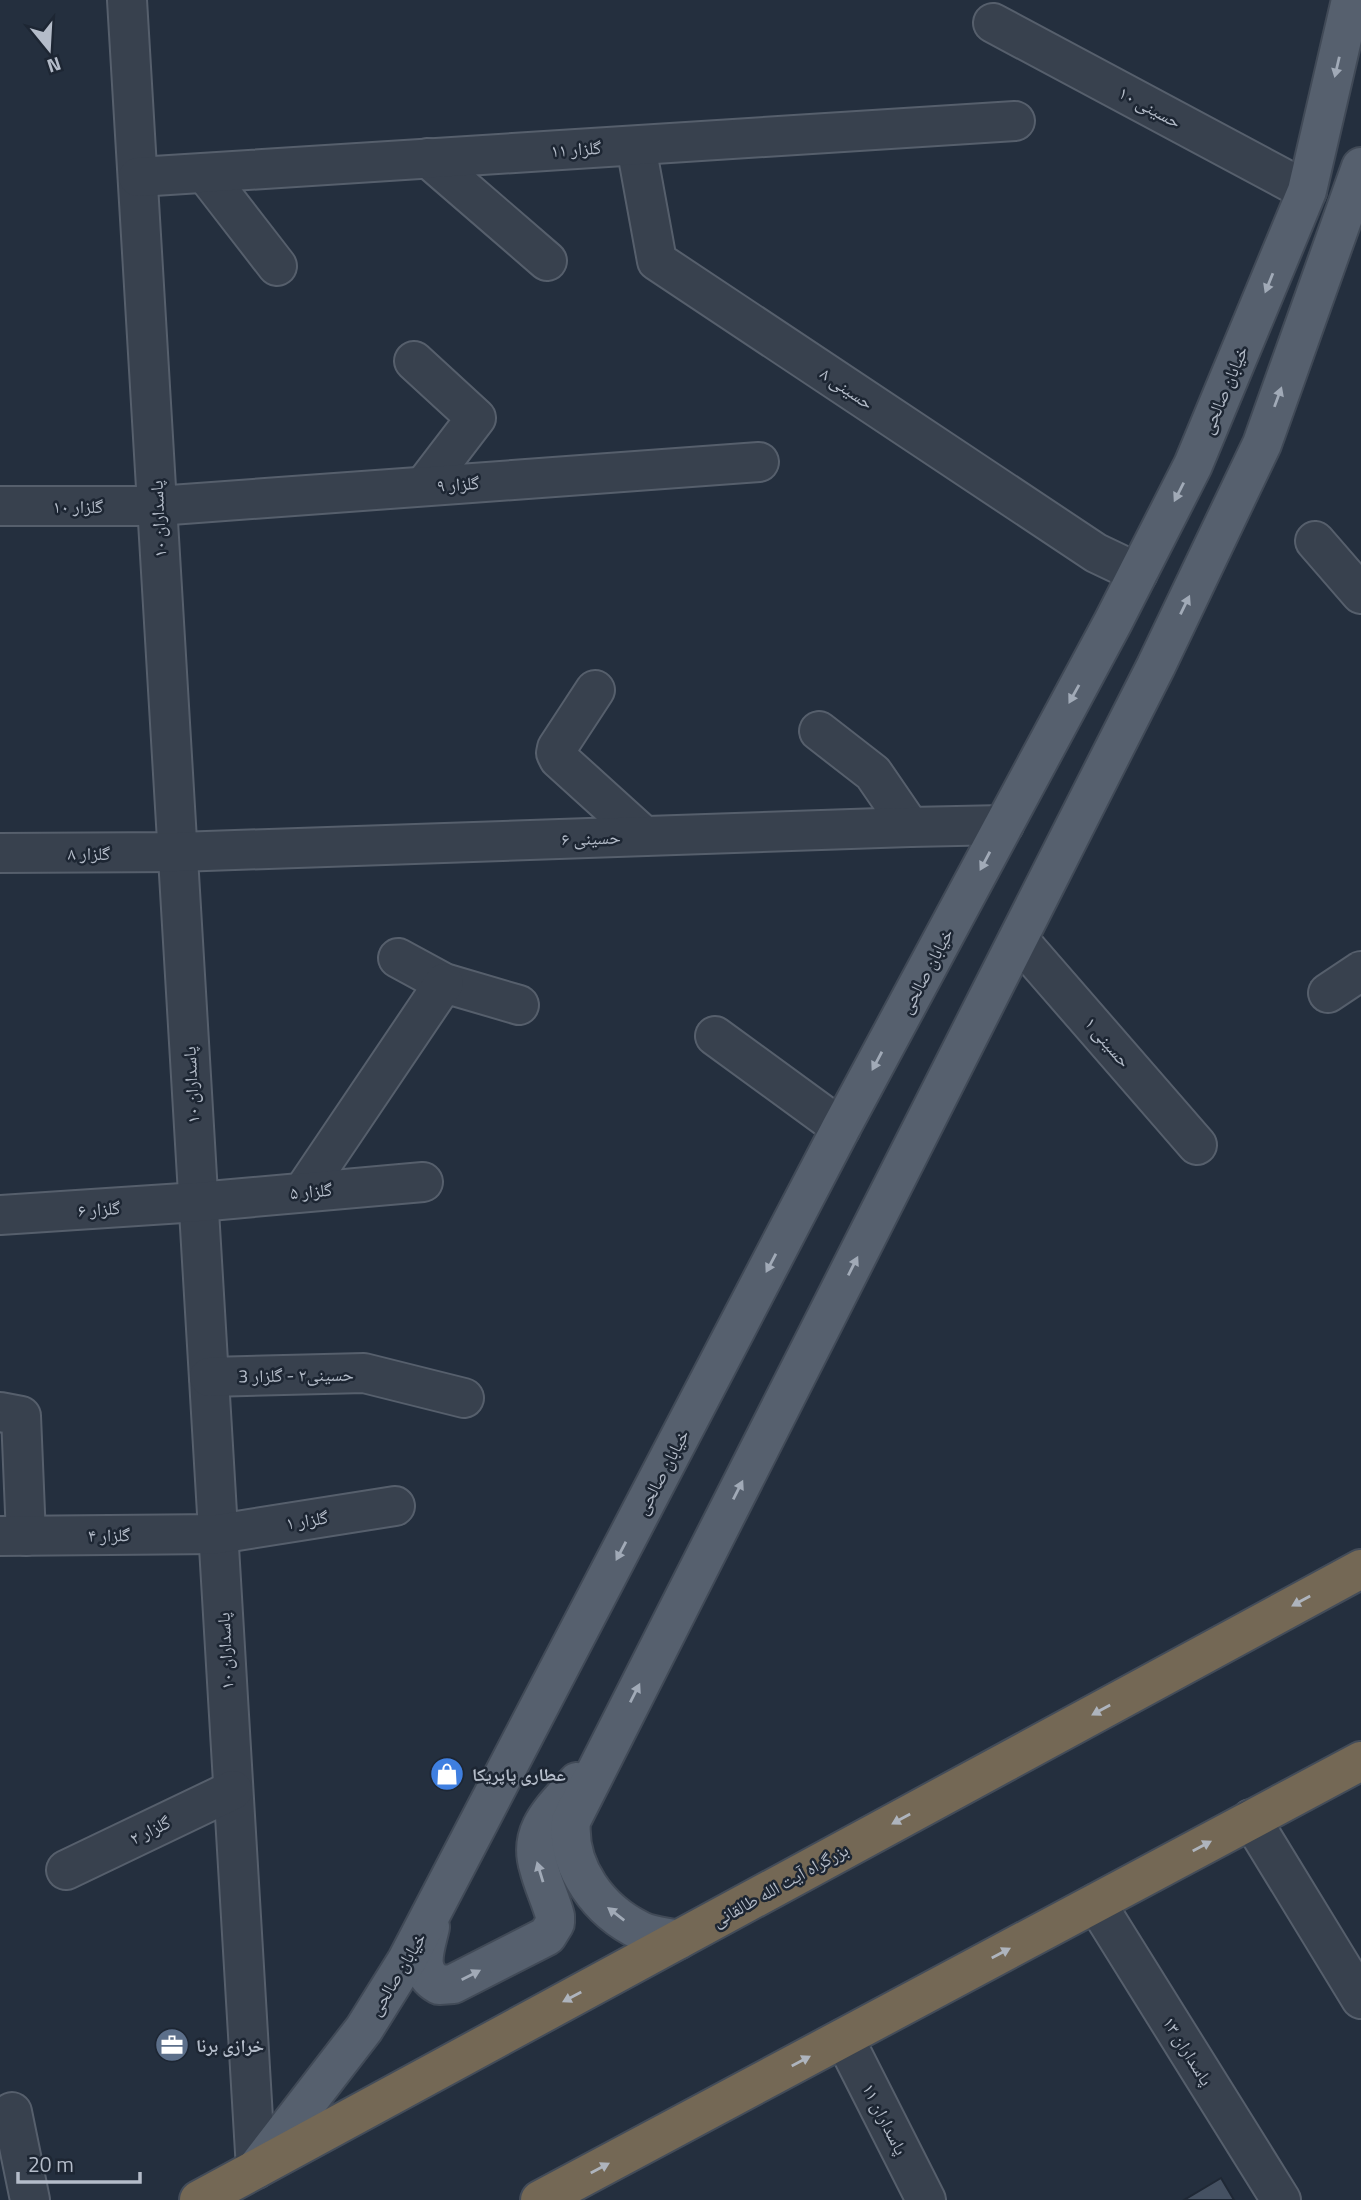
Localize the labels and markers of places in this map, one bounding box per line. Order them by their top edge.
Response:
shop icon: عطاری پاپریکا [428,1755,466,1793]
place label: عطاری پاپریکا [472,1761,566,1788]
office icon: خرازی برنا [153,2026,191,2064]
place label: خرازی برنا [196,2032,265,2059]

